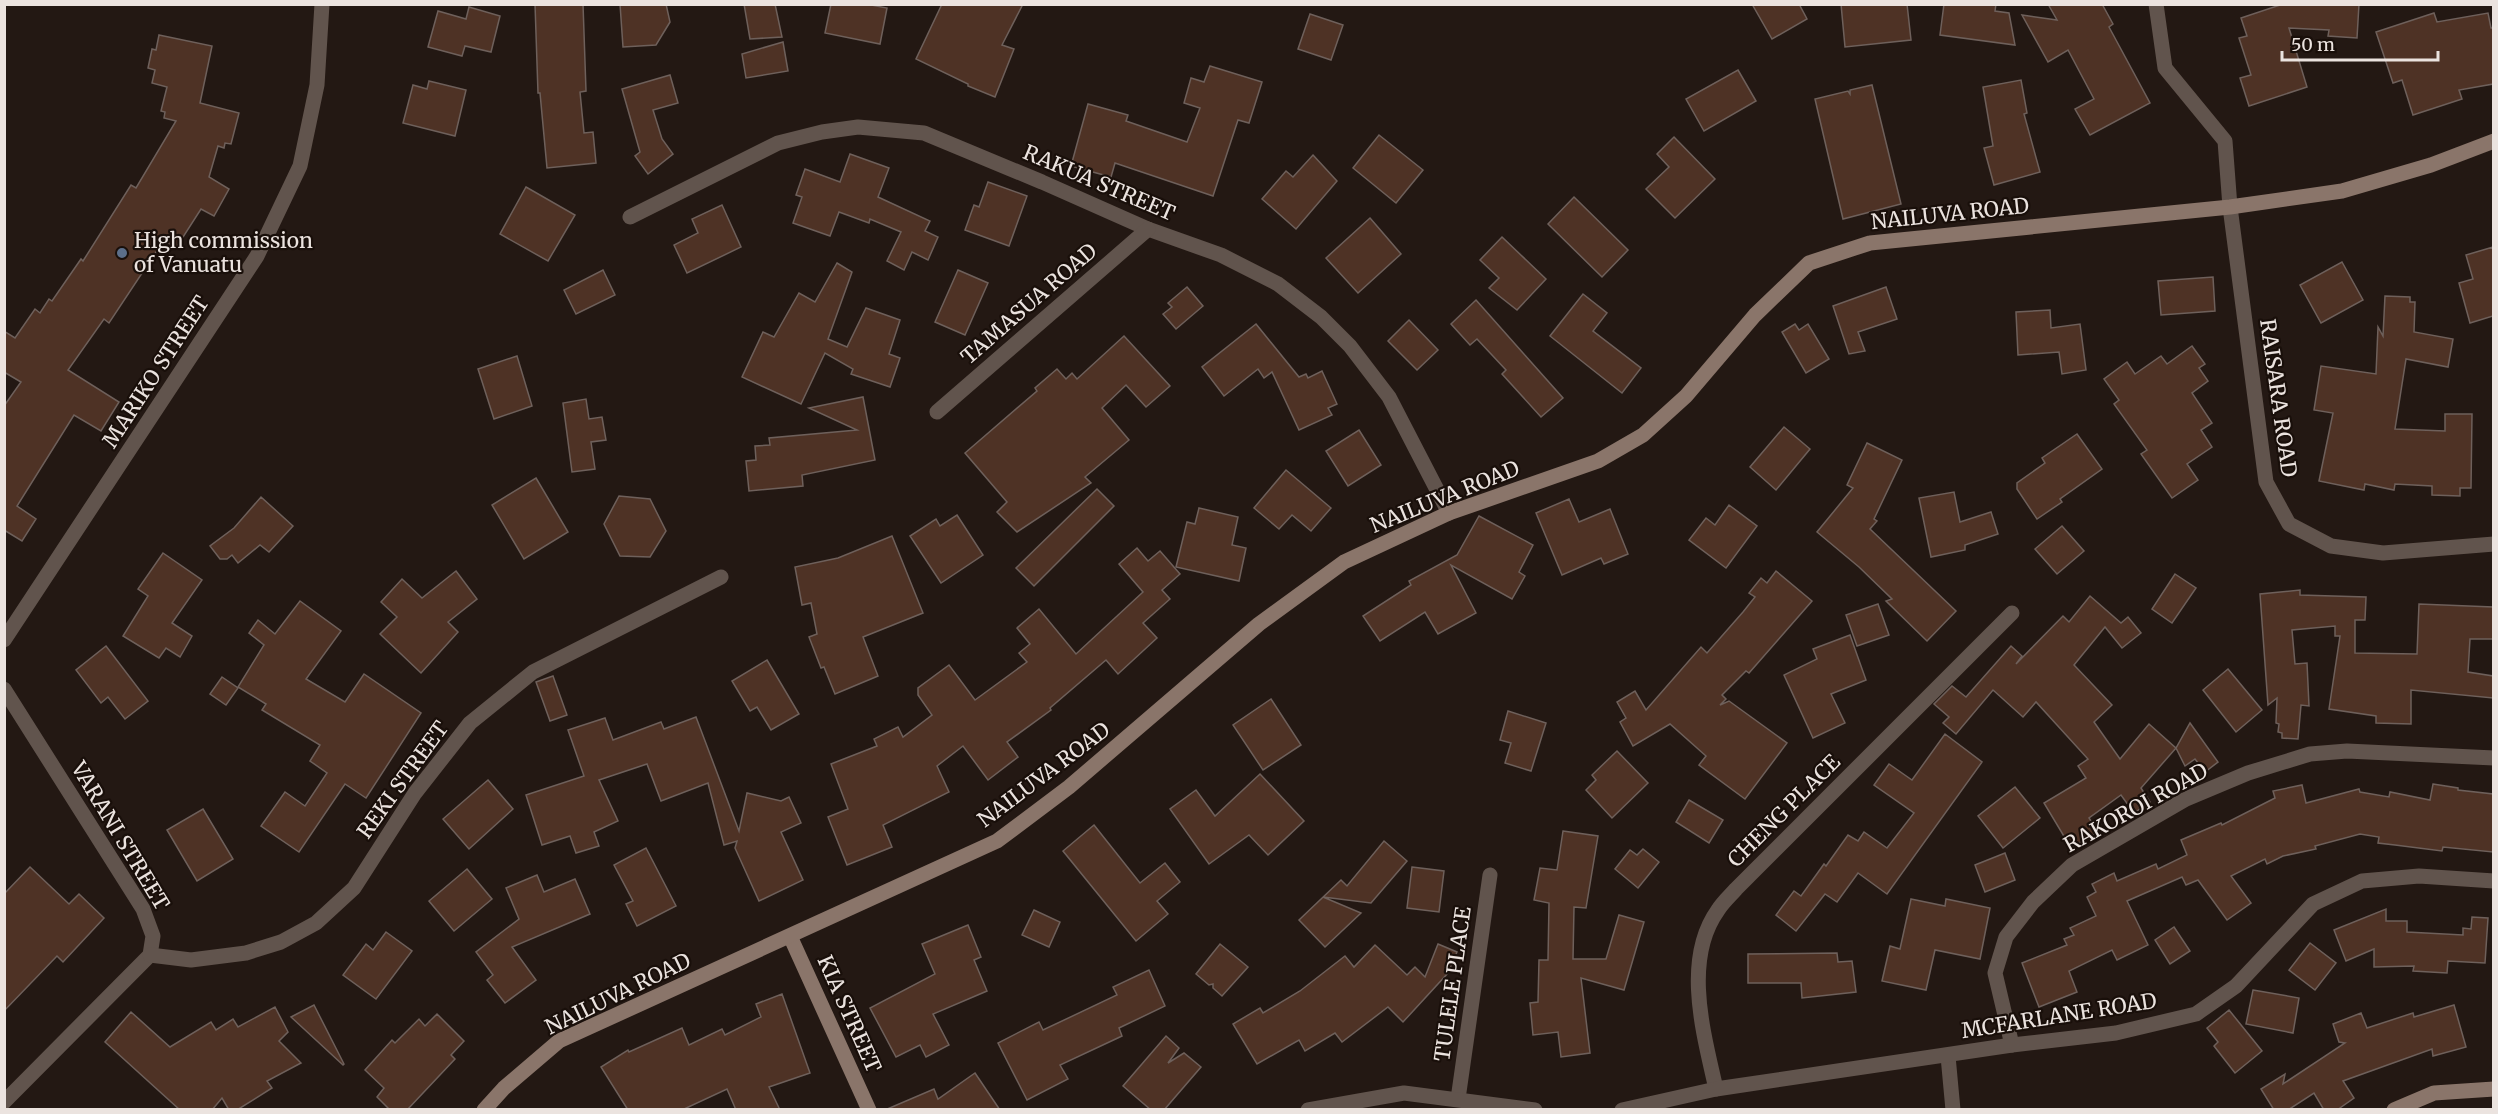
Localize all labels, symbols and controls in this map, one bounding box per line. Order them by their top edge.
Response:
scale bar [2282,24,2438,62]
text: 50 m [2291,33,2335,56]
street label: RAKUA STREET [1019,138,1180,227]
street label: NAILUVA ROAD [1870,192,2030,235]
place label: High commission of Vanuatu [134,227,313,278]
street label: TAMASUA ROAD [955,237,1102,370]
marker: High commission of Vanuatu [115,246,129,260]
street label: MARIKO STREET [96,290,215,453]
street label: RAISARA ROAD [2254,317,2303,479]
street label: NAILUVA ROAD [1366,454,1524,539]
street label: REKI STREET [351,715,455,844]
street label: NAILUVA ROAD [972,716,1115,833]
street label: CHENG PLACE [1722,748,1846,873]
street label: VARANI STREET [65,756,176,915]
street label: RAKOROI ROAD [2059,757,2213,858]
street label: TULELE PLACE [1428,904,1477,1063]
street label: NAILUVA ROAD [541,947,695,1040]
street label: KIA STREET [812,951,887,1077]
street label: MCFARLANE ROAD [1959,987,2159,1044]

